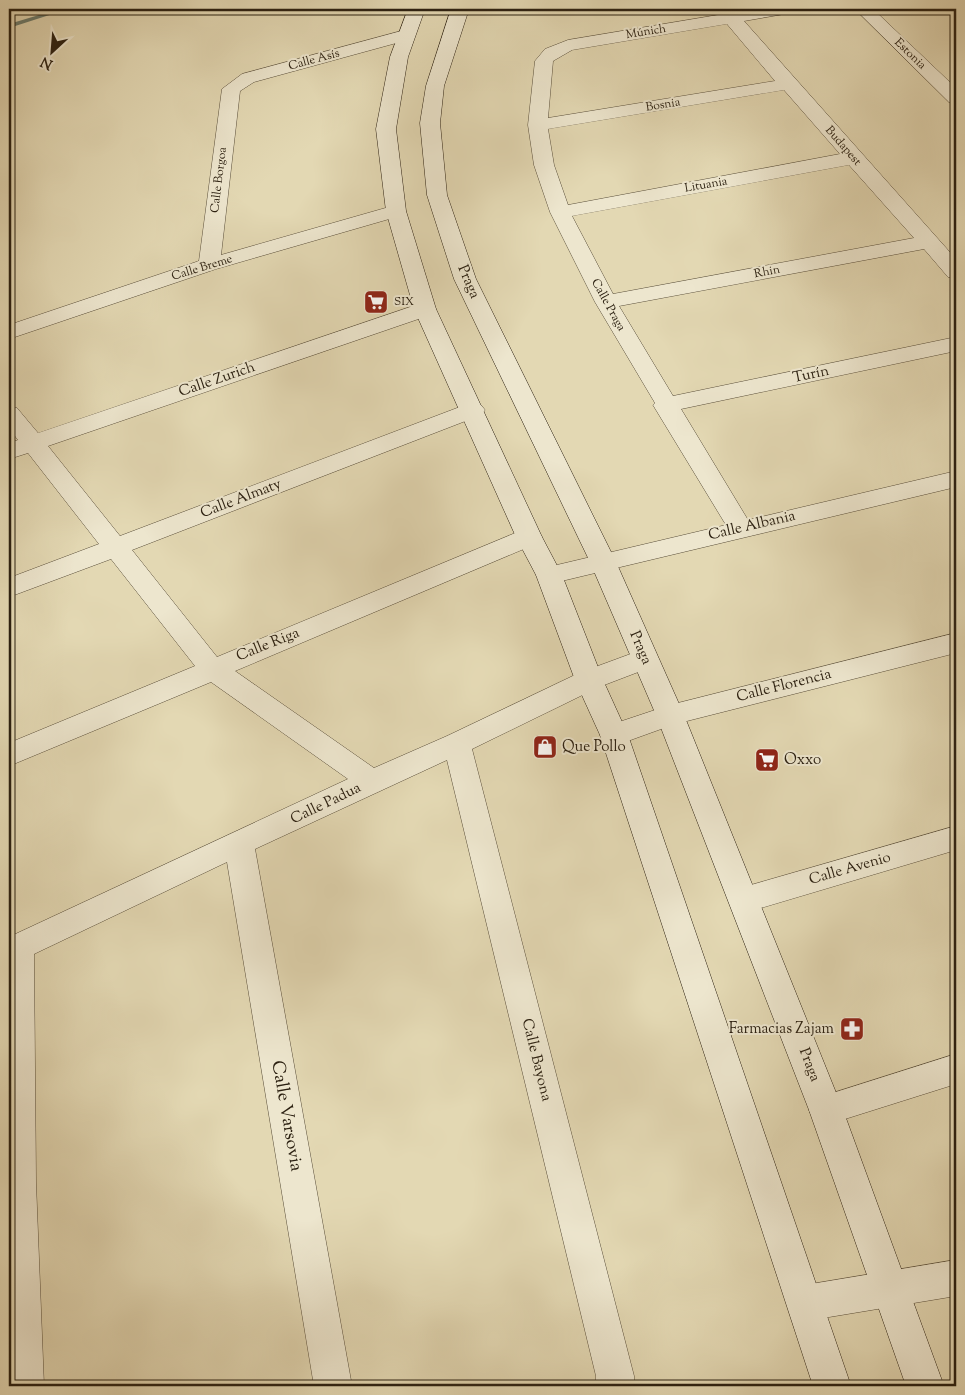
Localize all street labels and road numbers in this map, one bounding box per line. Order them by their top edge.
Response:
street label: Múnich [625,20,667,44]
street label: Estonia [890,34,930,74]
street label: Calle Asís [286,44,342,75]
street label: Bosnia [644,93,682,117]
street label: Budapest [821,122,865,170]
street label: Calle Borgoa [206,146,232,214]
street label: Lituania [683,172,729,198]
street label: Calle Breme [169,250,235,286]
street label: Rhin [752,261,782,283]
street label: Praga [452,262,484,302]
street label: Calle Praga [586,275,630,335]
street label: Calle Zurich [176,357,258,403]
street label: Turín [791,361,831,389]
street label: Calle Almaty [197,474,285,524]
street label: Calle Albania [706,506,798,546]
street label: Calle Riga [233,623,303,667]
street label: Praga [624,628,656,668]
street label: Calle Florencia [734,664,834,708]
street label: Calle Padua [287,778,365,830]
street label: Calle Avenio [807,847,893,891]
street label: Calle Bayona [516,1016,556,1104]
street label: Praga [793,1045,825,1085]
street label: Calle Varsovia [263,1059,309,1173]

